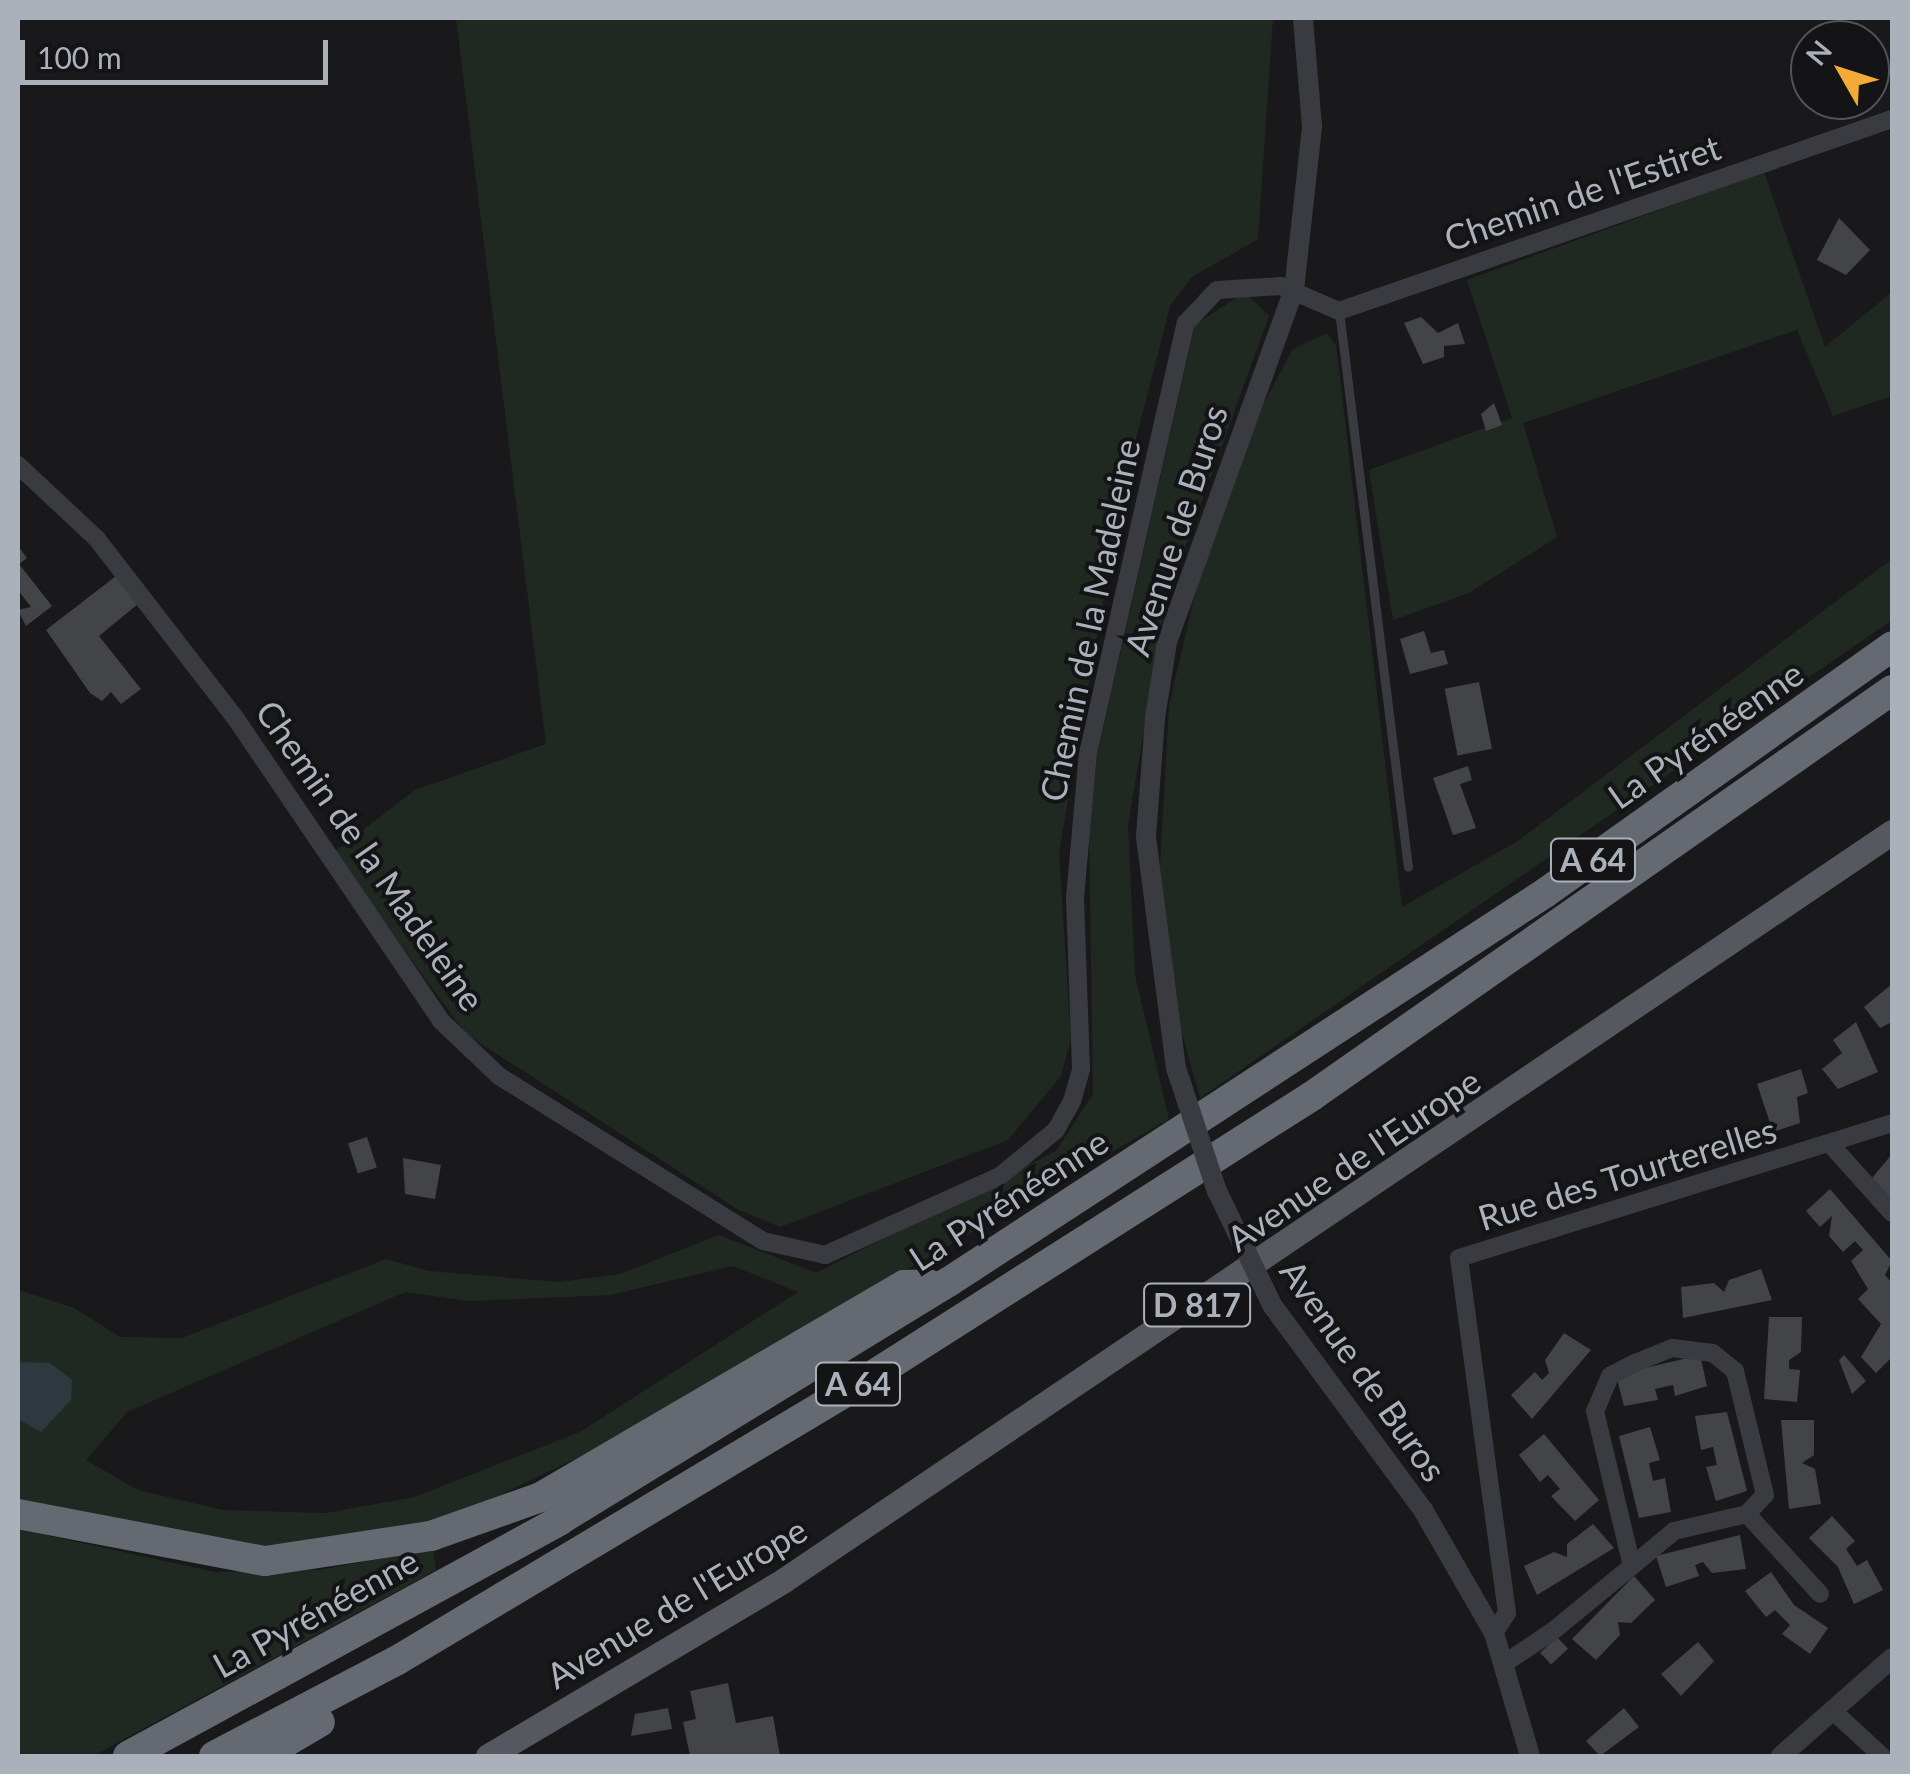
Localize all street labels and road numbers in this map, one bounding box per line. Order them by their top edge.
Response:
street label: Chemin de l'Estiret [1438,125,1726,259]
street label: Avenue de Buros [1115,400,1235,660]
street label: Chemin de la Madeleine [1030,435,1148,805]
street label: La Pyrénéenne [1600,651,1810,817]
street label: Chemin de la Madeleine [248,692,494,1018]
road number: A 64 [1548,833,1638,887]
street label: Avenue de l'Europe [1218,1059,1488,1259]
street label: Rue des Tourterelles [1472,1108,1782,1238]
street label: La Pyrénéenne [901,1119,1115,1279]
street label: Avenue de Buros [1272,1251,1456,1489]
road number: D 817 [1142,1278,1252,1332]
road number: A 64 [813,1357,903,1411]
street label: Avenue de l'Europe [538,1508,814,1696]
street label: La Pyrénéenne [205,1538,425,1686]

